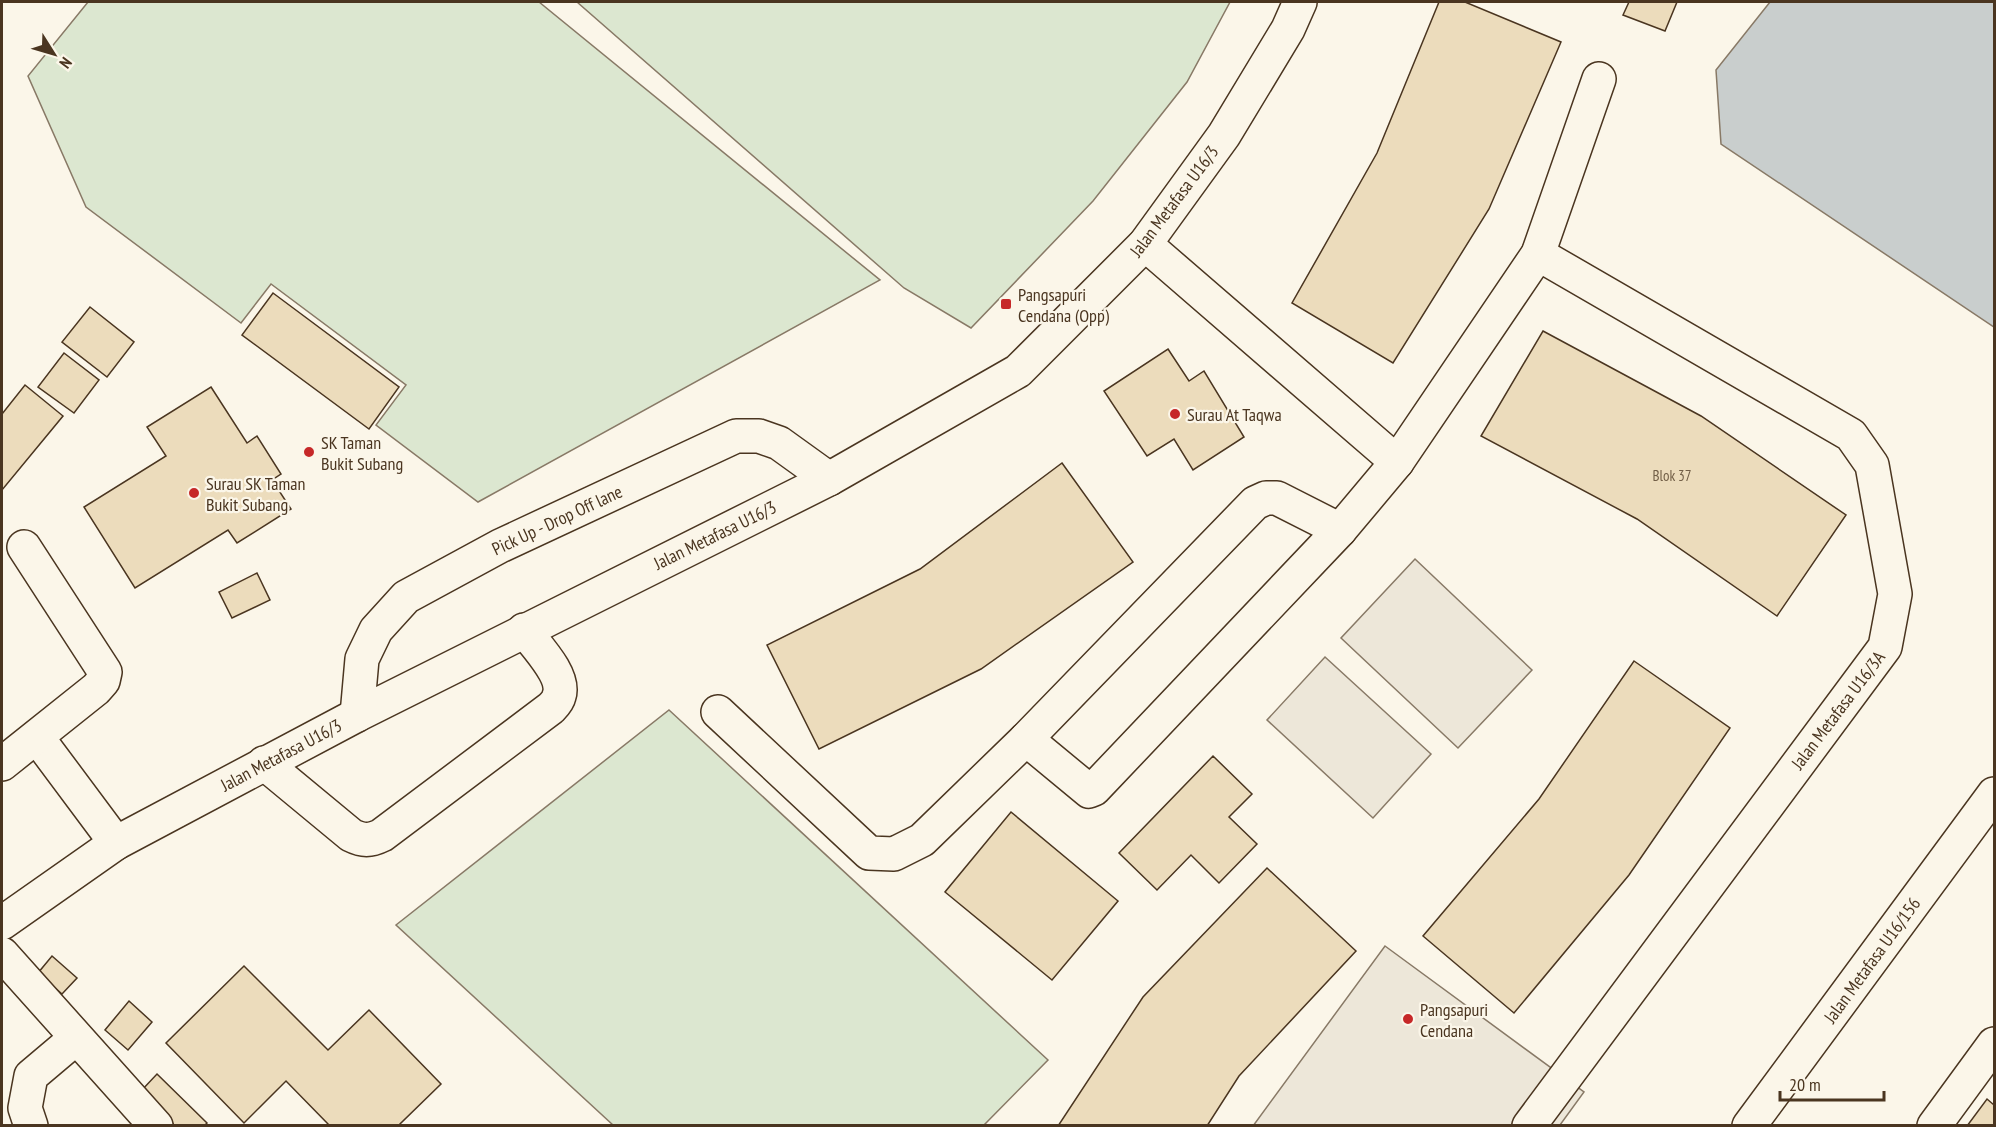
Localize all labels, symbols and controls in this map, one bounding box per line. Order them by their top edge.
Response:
north arrow [24,24,84,84]
text: N [55,54,77,72]
street label: Jalan Metafasa U16/3 [1124,141,1223,262]
place label: Pangsapuri Cendana (Opp) [1018,283,1110,327]
marker: Pangsapuri Cendana (Opp) [999,297,1013,311]
place label: Surau At Taqwa [1187,403,1282,426]
marker: Surau At Taqwa [1168,407,1182,421]
place label: SK Taman Bukit Subang [321,431,403,475]
marker: SK Taman Bukit Subang [302,445,316,459]
house number: Blok 37 [1652,466,1692,485]
place label: Surau SK Taman Bukit Subang [206,472,305,516]
street label: Pick Up - Drop Off lane [488,480,626,560]
marker: Surau SK Taman Bukit Subang [187,486,201,500]
street label: Jalan Metafasa U16/3 [649,495,780,575]
street label: Jalan Metafasa U16/3A [1785,646,1890,774]
street label: Jalan Metafasa U16/3 [216,713,345,797]
street label: Jalan Metafasa U16/156 [1818,893,1925,1028]
place label: Pangsapuri Cendana [1420,998,1488,1042]
marker: Pangsapuri Cendana [1401,1012,1415,1026]
scale bar [1780,1064,1884,1102]
text: 20 m [1789,1073,1821,1096]

